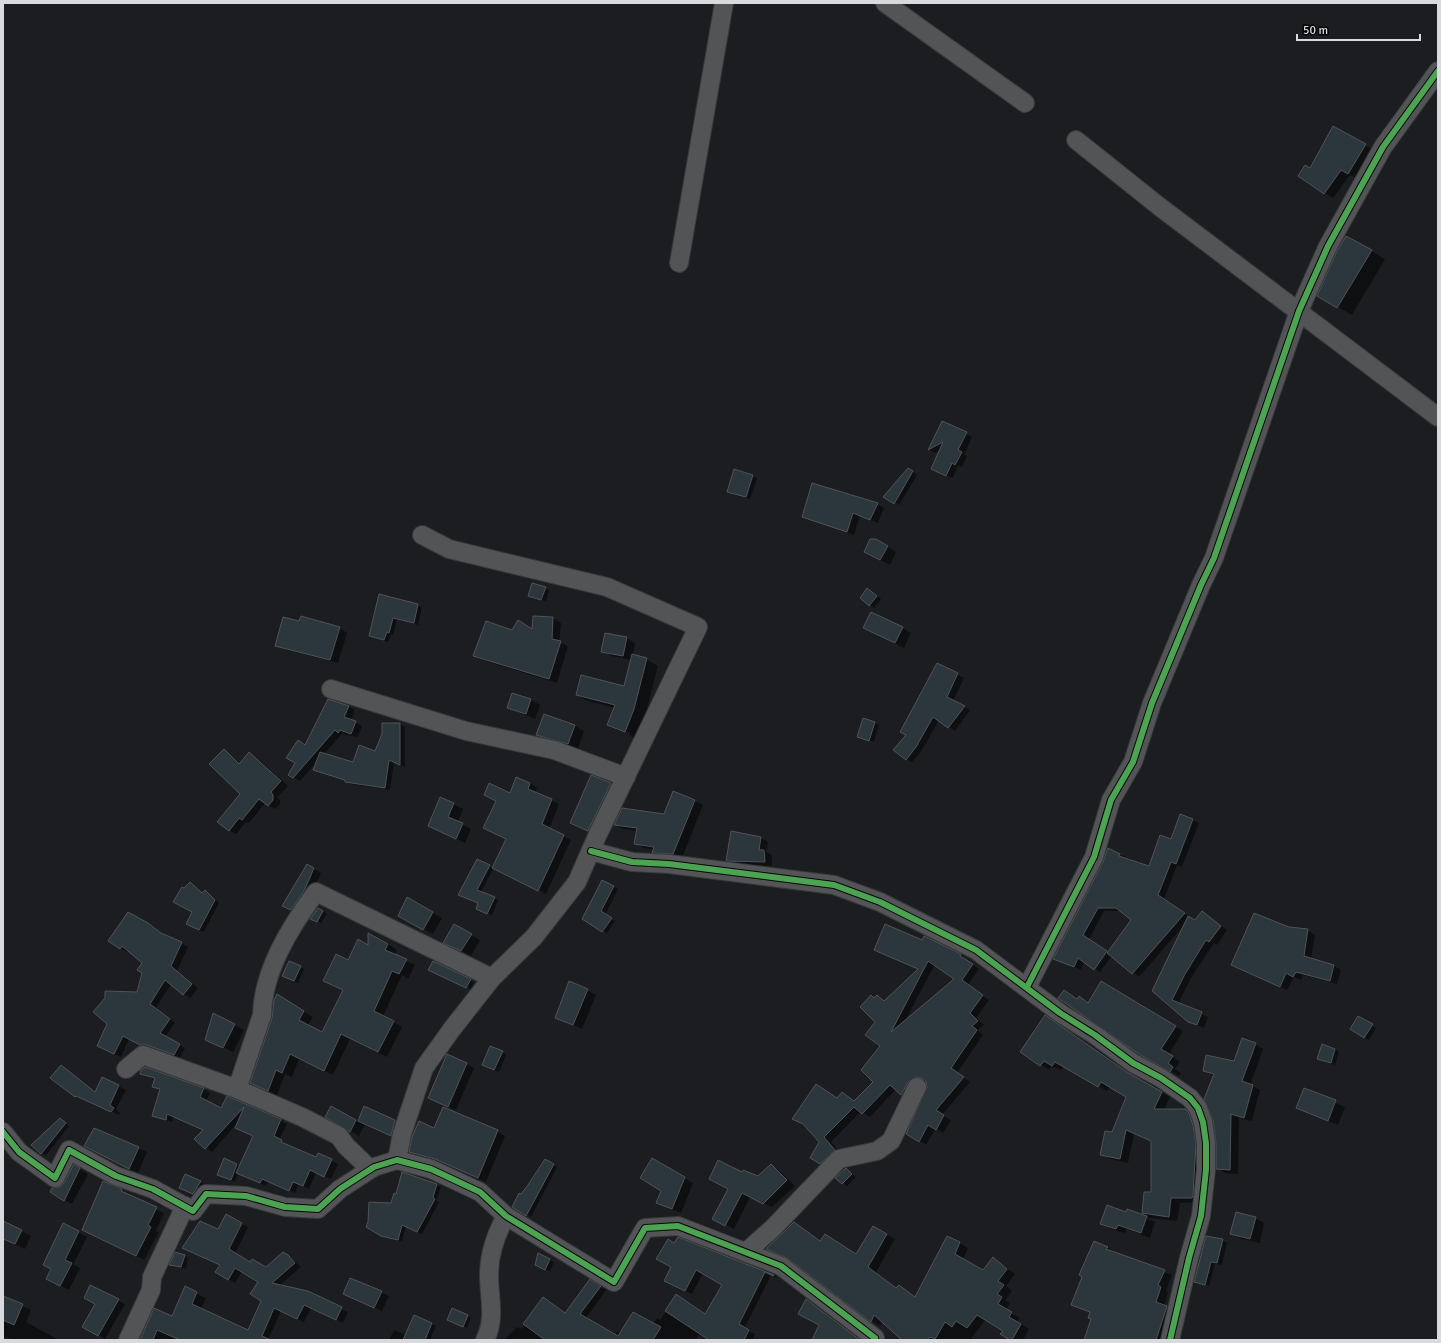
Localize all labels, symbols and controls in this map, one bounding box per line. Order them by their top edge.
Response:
scale bar [1297,16,1420,42]
text: 50 m [1303,23,1328,38]

